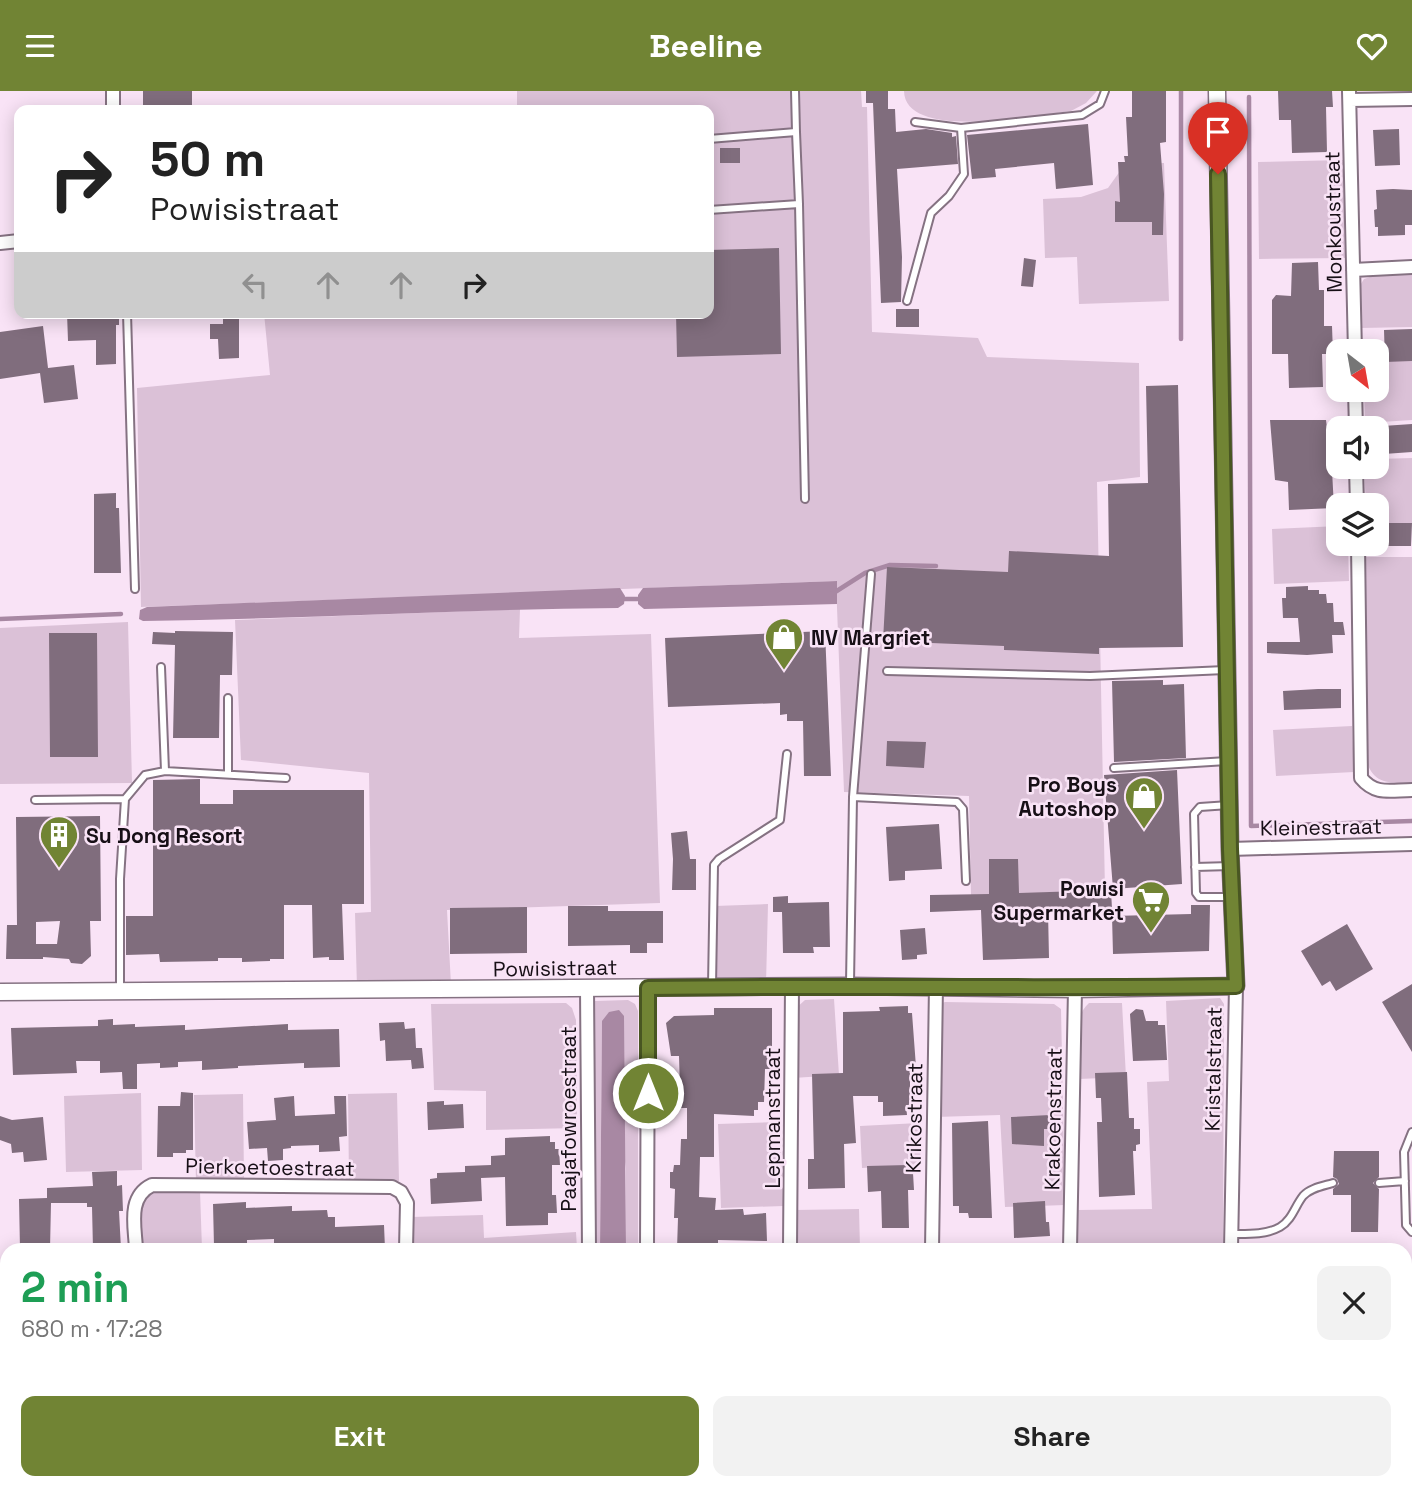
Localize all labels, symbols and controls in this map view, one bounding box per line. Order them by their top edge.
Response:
text: Beeline [649,26,763,66]
icon: menu [21,27,59,65]
icon: heart [1353,27,1391,65]
pin [1188,102,1248,174]
icon: arrive [1199,113,1237,151]
text: 50 m [150,128,265,190]
icon: right [35,133,126,224]
street label: Monkoustraat [1318,151,1348,293]
text: Powisistraat [150,189,340,229]
icon: left [236,266,274,304]
icon: ahead [309,266,347,304]
icon: ahead [382,266,420,304]
icon: right [455,266,493,304]
north arrow [1326,339,1390,403]
map controls [1326,339,1389,556]
button: sound [1326,416,1389,479]
button: layers [1326,493,1389,556]
shop icon: NV Margriet [763,616,805,671]
place label: NV Margriet [811,624,930,651]
place label: Pro Boys Autoshop [1019,771,1117,822]
shop icon: Pro Boys Autoshop [1123,775,1165,830]
street label: Kleinestraat [1260,812,1382,842]
building icon: Su Dong Resort [38,814,80,869]
place label: Su Dong Resort [86,822,243,849]
place label: Powisi Supermarket [994,875,1124,926]
supermarket icon: Powisi Supermarket [1130,879,1172,934]
street label: Powisistraat [493,953,617,983]
street label: Kristalstraat [1198,1006,1228,1132]
street label: Paajafowroestraat [555,1026,582,1212]
street label: Lepmanstraat [759,1047,786,1189]
street label: Krakoenstraat [1038,1047,1068,1191]
position arrow [611,1056,685,1130]
street label: Krikostraat [900,1062,928,1174]
street label: Pierkoetoestraat [185,1152,355,1182]
text: 2 min [21,1261,130,1314]
button: close [1317,1266,1391,1340]
text: 680 m · 17:28 [21,1314,163,1344]
button: Exit [21,1396,699,1476]
button: Share [713,1396,1391,1476]

